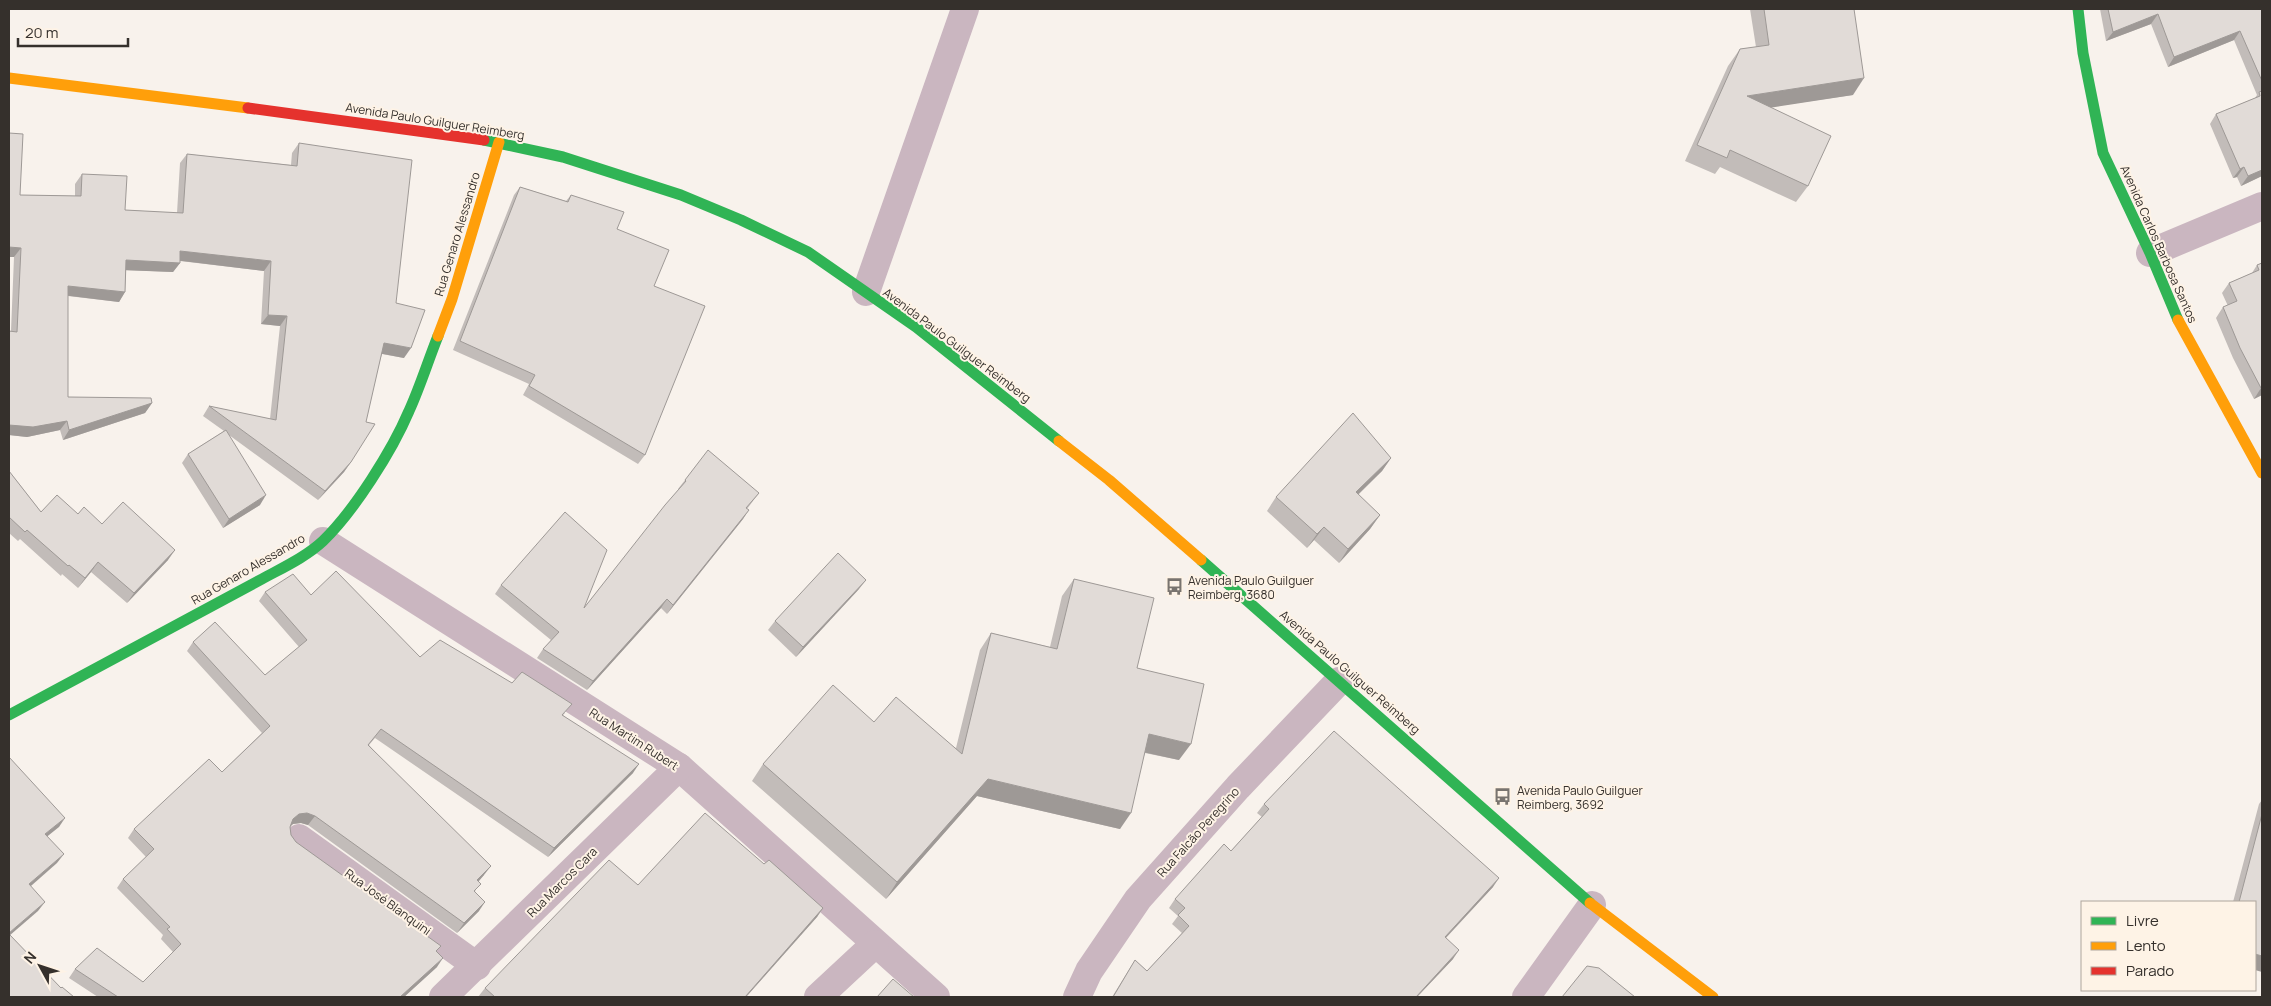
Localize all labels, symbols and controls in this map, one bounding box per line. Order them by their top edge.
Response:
scale bar [18,15,128,47]
text: 20 m [25,22,58,43]
street label: Avenida Paulo Guilguer Reimberg [344,98,526,144]
street label: Avenida Carlos Barbosa Santos [2116,162,2202,326]
street label: Rua Genaro Alessandro [430,170,484,298]
street label: Avenida Paulo Guilguer Reimberg [880,284,1034,406]
street label: Rua Genaro Alessandro [188,529,308,609]
place label: Avenida Paulo Guilguer Reimberg, 3680 [1188,572,1314,603]
bus stop icon: Avenida Paulo Guilguer Reimberg, 3680 [1164,577,1184,597]
street label: Avenida Paulo Guilguer Reimberg [1276,606,1424,738]
street label: Rua Martim Rubert [586,704,682,774]
place label: Avenida Paulo Guilguer Reimberg, 3692 [1517,782,1643,813]
street label: Rua Falcão Peregrino [1153,783,1243,881]
bus stop icon: Avenida Paulo Guilguer Reimberg, 3692 [1493,787,1513,807]
street label: Rua Marcos Cara [523,843,601,921]
street label: Rua José Blanquini [341,865,435,939]
legend [2081,901,2256,991]
text: Livre [2126,910,2159,931]
text: Lento [2126,935,2166,956]
north arrow [15,941,65,991]
text: N [19,947,40,967]
text: Parado [2126,960,2174,981]

